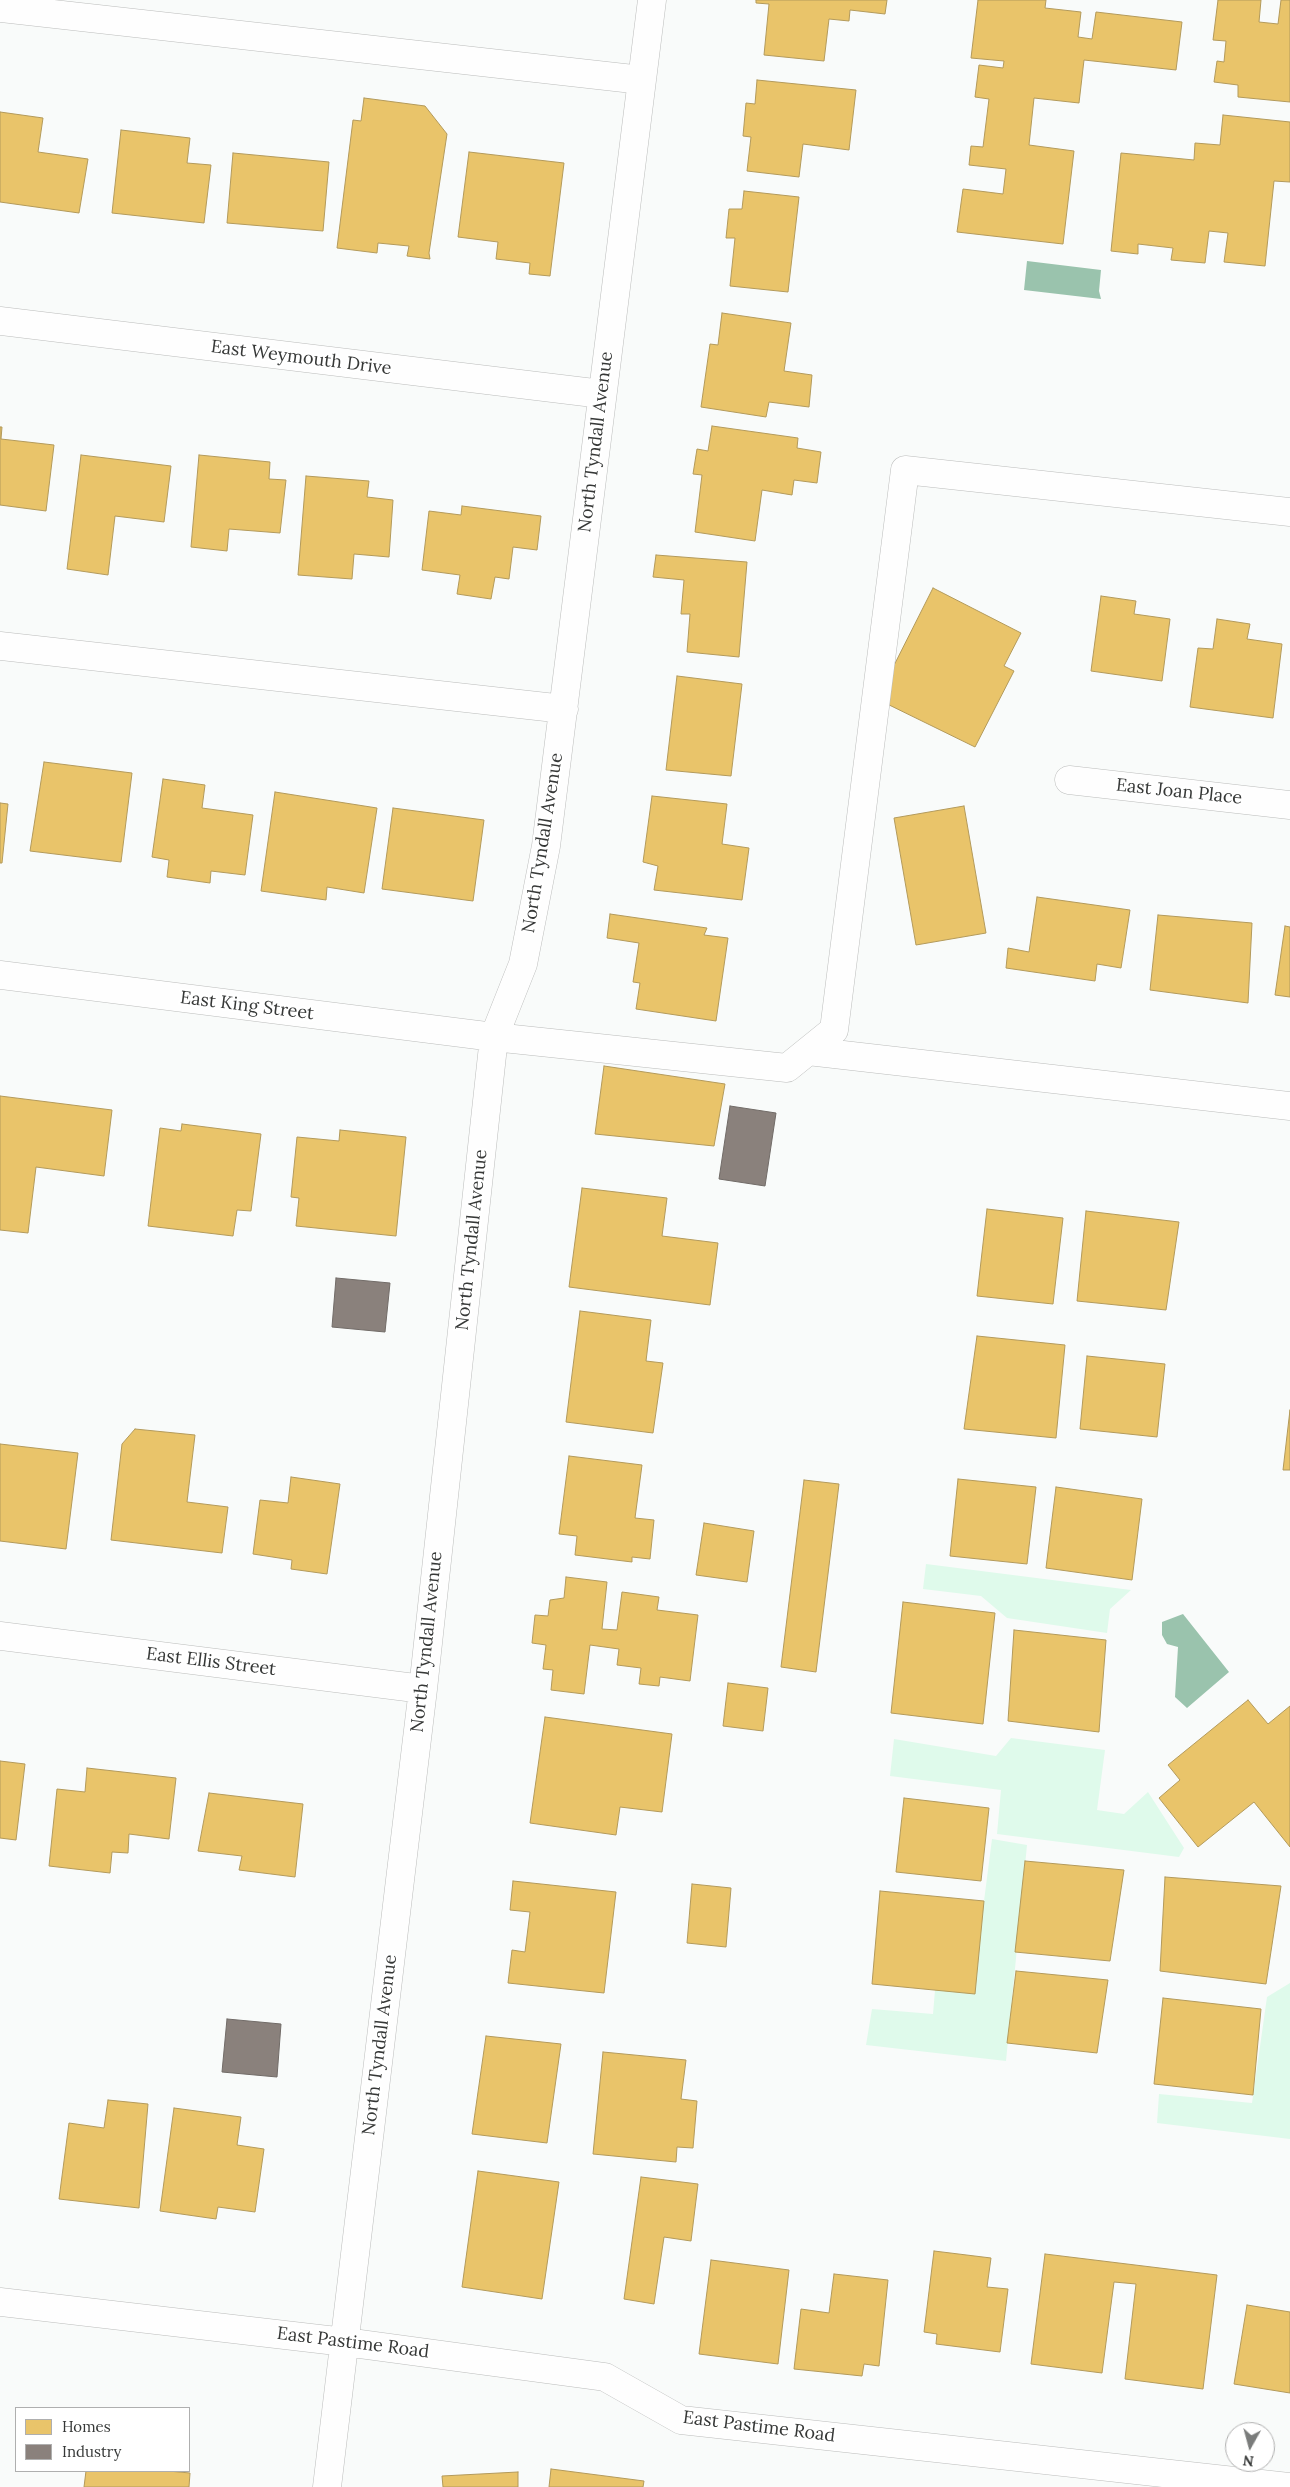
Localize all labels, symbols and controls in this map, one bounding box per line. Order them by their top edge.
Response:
street label: East Weymouth Drive [209,336,393,380]
street label: North Tyndall Avenue [574,350,618,534]
street label: North Tyndall Avenue [518,751,568,935]
street label: East Joan Place [1115,775,1243,809]
street label: East King Street [179,987,315,1025]
street label: North Tyndall Avenue [452,1148,492,1332]
street label: North Tyndall Avenue [407,1550,447,1734]
street label: East Ellis Street [145,1643,277,1681]
street label: North Tyndall Avenue [358,1953,402,2137]
street label: East Pastime Road [276,2323,430,2363]
legend [15,2407,190,2472]
street label: East Pastime Road [682,2407,836,2447]
text: Homes [62,2417,111,2436]
north arrow [1225,2422,1275,2472]
text: Industry [62,2442,121,2461]
text: N [1242,2451,1255,2470]

